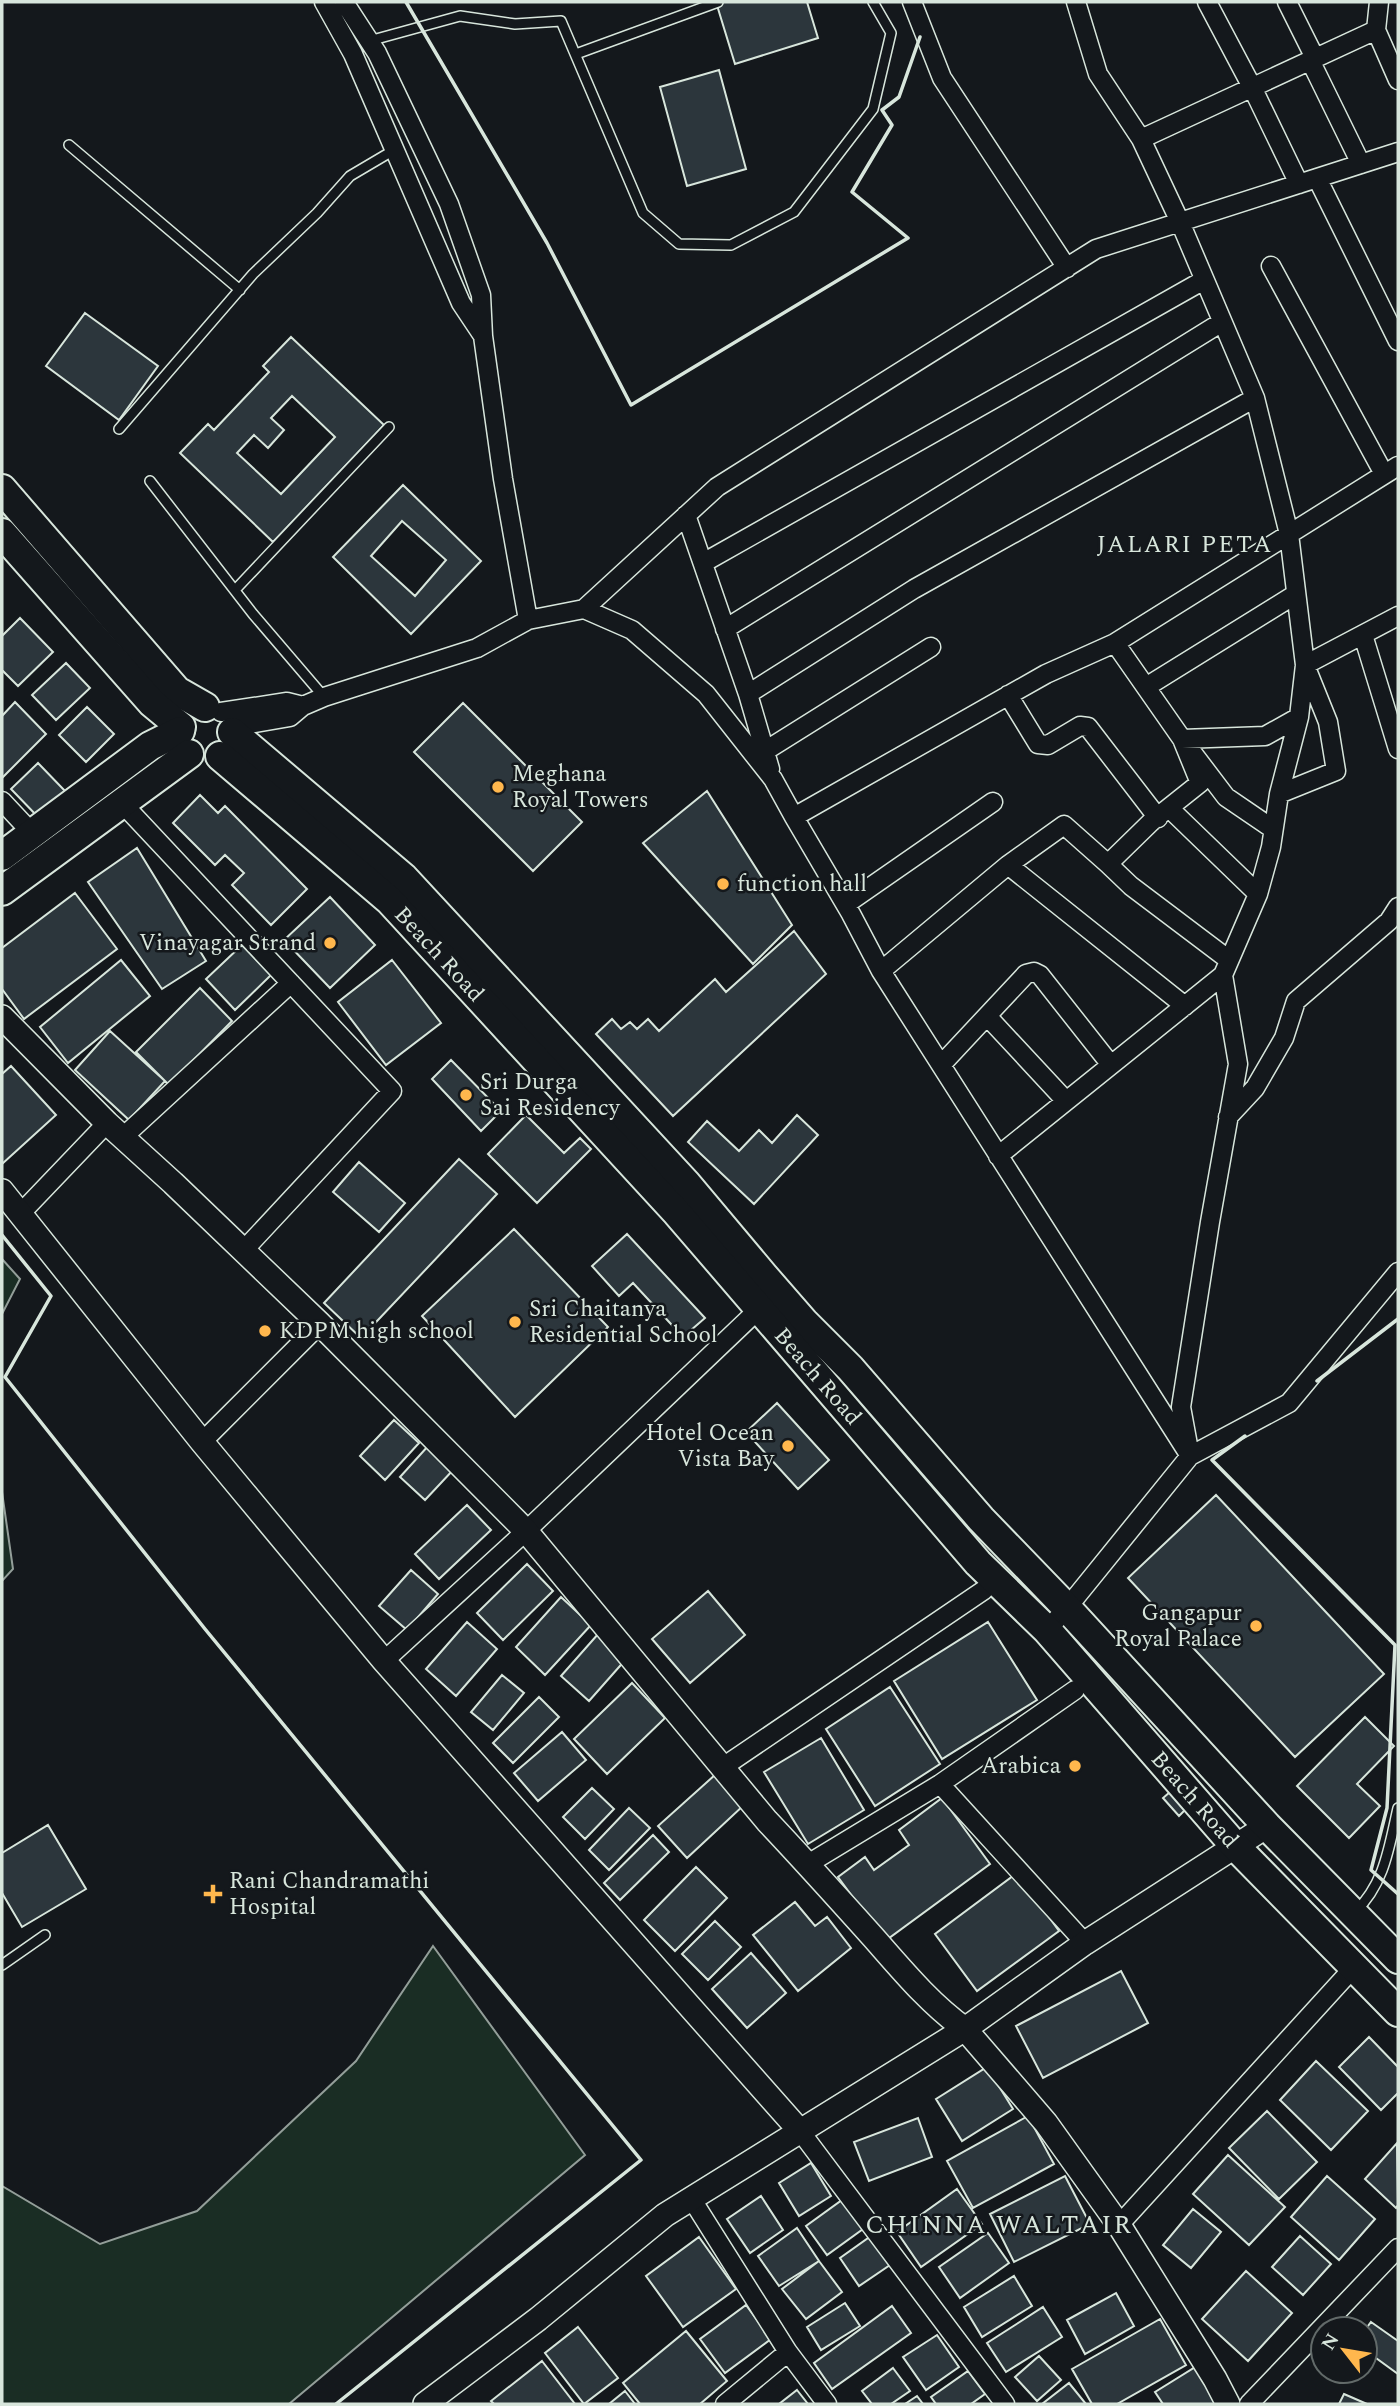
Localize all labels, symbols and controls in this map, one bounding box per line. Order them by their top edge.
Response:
district label: JALARI PETA [1097,527,1273,563]
place label: Meghana Royal Towers [512,757,649,818]
marker: Meghana Royal Towers [490,779,506,795]
place label: function hall [737,867,867,902]
marker: function hall [715,876,731,892]
street label: Beach Road [386,898,493,1011]
place label: Vinayagar Strand [139,926,316,961]
marker: Vinayagar Strand [322,935,338,951]
place label: Sri Durga Sai Residency [480,1065,621,1126]
marker: Sri Durga Sai Residency [458,1087,474,1103]
place label: Sri Chaitanya Residential School [529,1292,718,1353]
place label: KDPM high school [279,1314,474,1349]
marker: Sri Chaitanya Residential School [507,1314,523,1330]
street label: Beach Road [765,1320,870,1433]
marker: KDPM high school [257,1323,273,1339]
place label: Hotel Ocean Vista Bay [646,1416,775,1477]
marker: Hotel Ocean Vista Bay [780,1438,796,1454]
place label: Gangapur Royal Palace [1114,1596,1242,1657]
marker: Gangapur Royal Palace [1248,1618,1264,1634]
street label: Beach Road [1142,1743,1247,1856]
place label: Arabica [981,1749,1061,1784]
marker: Arabica [1067,1758,1083,1774]
place label: Rani Chandramathi Hospital [229,1864,430,1925]
marker: Rani Chandramathi Hospital [203,1884,223,1904]
district label: CHINNA WALTAIR [865,2205,1133,2245]
north arrow [1309,2315,1379,2385]
text: N [1314,2328,1347,2356]

